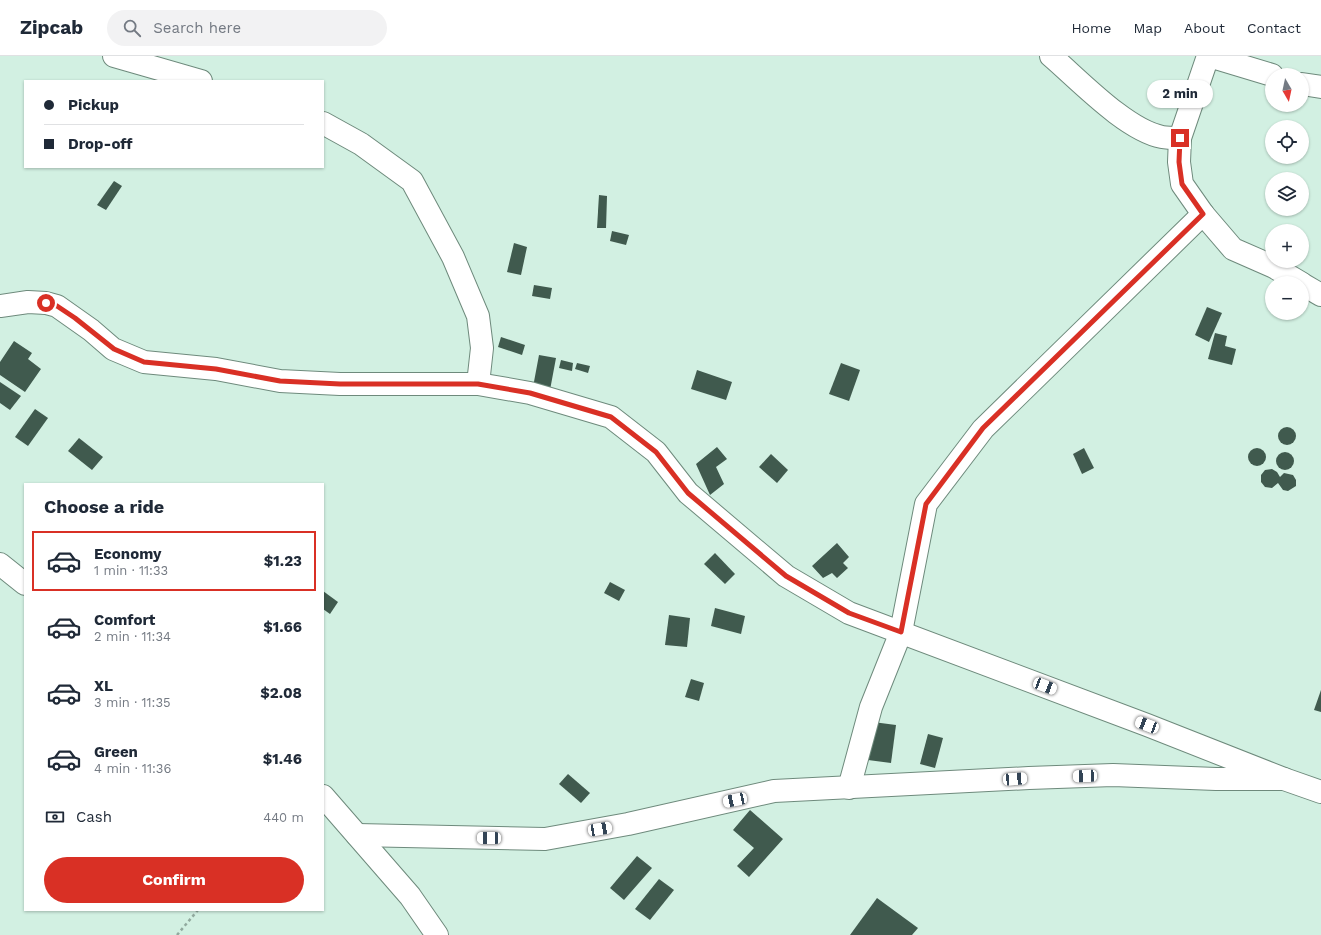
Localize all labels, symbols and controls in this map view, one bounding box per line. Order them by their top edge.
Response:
search box [107,10,387,46]
text: Zipcab [20,16,83,39]
icon: search [121,17,143,39]
text: Search here [153,19,241,37]
text: Home [1071,20,1111,36]
text: Map [1133,20,1162,36]
text: About [1184,20,1225,36]
text: Contact [1247,20,1301,36]
north arrow [1265,68,1309,112]
map controls [1265,68,1309,320]
callout: 2 min [1147,80,1213,108]
text: 2 min [1162,86,1198,101]
text: Pickup [68,96,119,114]
button: locate [1265,120,1309,164]
route end [1171,129,1189,147]
text: Drop-off [68,135,133,153]
button: layers [1265,172,1309,216]
button: + [1265,224,1309,268]
button: − [1265,276,1309,320]
route start [37,294,55,312]
text: Choose a ride [44,496,164,517]
icon: car [46,543,82,579]
text: Economy [94,545,161,563]
text: $1.23 [264,552,302,570]
text: 1 min · 11:33 [94,563,168,578]
icon: car [46,609,82,645]
text: Comfort [94,611,155,629]
text: $1.66 [263,618,302,636]
text: 2 min · 11:34 [94,629,171,644]
icon: car [46,675,82,711]
car [1032,676,1058,696]
text: XL [94,677,113,695]
text: $2.08 [260,684,302,702]
text: 3 min · 11:35 [94,695,171,710]
car [1134,715,1160,735]
icon: car [46,741,82,777]
text: Green [94,743,138,761]
text: $1.46 [263,750,302,768]
text: 4 min · 11:36 [94,761,171,776]
car [1073,770,1097,782]
car [1003,772,1027,786]
car [722,792,748,808]
icon: cash [44,806,66,828]
text: Cash [76,808,112,826]
text: 440 m [263,810,304,825]
car [587,821,613,837]
car [477,832,501,844]
button: Confirm [44,857,304,903]

